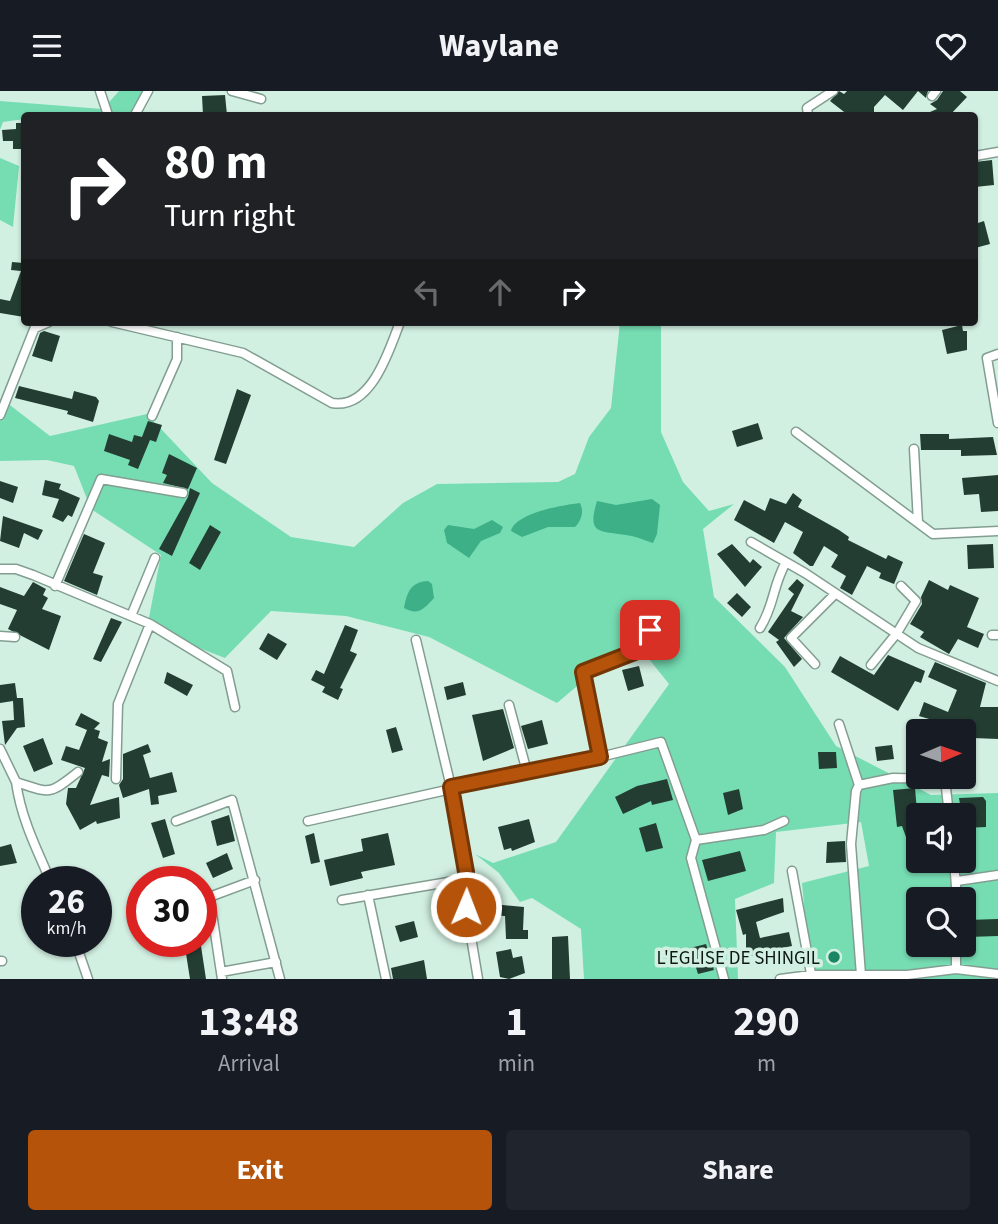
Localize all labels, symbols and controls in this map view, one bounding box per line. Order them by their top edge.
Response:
text: Waylane [439,23,559,69]
icon: menu [28,27,66,65]
icon: heart [932,27,970,65]
text: 80 m [164,128,268,198]
icon: right [49,140,140,231]
text: Turn right [164,193,295,239]
icon: left [408,273,446,311]
icon: ahead [481,273,519,311]
icon: right [554,273,592,311]
pin [620,600,680,660]
icon: arrive [631,611,669,649]
north arrow [906,719,976,789]
map controls [906,719,976,957]
button: sound [906,803,976,873]
speed limit sign: 30 [126,866,217,957]
position arrow [429,870,503,944]
text: 26 [48,877,85,927]
button: search [906,887,976,957]
text: km/h [47,916,86,941]
place label: L'EGLISE DE SHINGIL [657,945,820,972]
marker: L'EGLISE DE SHINGIL [826,949,842,965]
text: 13:48 [198,992,300,1052]
text: 1 [505,992,527,1052]
text: 290 [733,992,800,1052]
text: Arrival [218,1047,280,1080]
text: min [498,1047,535,1080]
text: m [757,1047,776,1080]
button: Exit [28,1130,492,1210]
button: Share [506,1130,970,1210]

